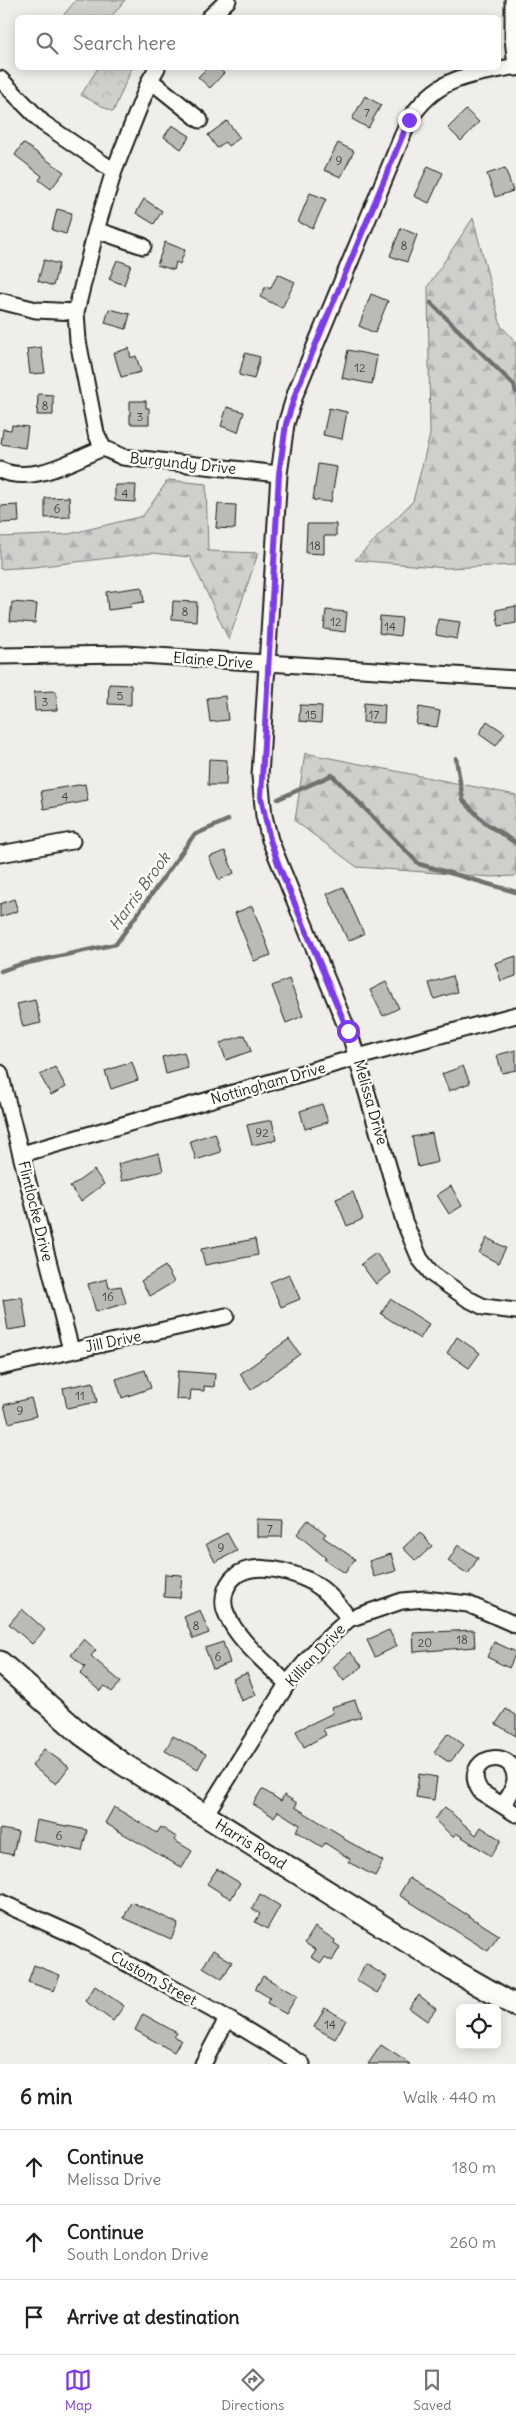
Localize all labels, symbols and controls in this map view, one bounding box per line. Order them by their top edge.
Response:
search box [15,15,501,70]
icon: search [33,29,61,57]
text: Search here [73,31,176,55]
house number: 7 [364,105,370,120]
route end [398,109,421,132]
house number: 9 [336,153,343,168]
house number: 8 [401,238,408,253]
house number: 12 [354,360,366,375]
house number: 8 [42,398,49,413]
house number: 3 [137,409,144,424]
street label: Burgundy Drive [129,448,237,478]
house number: 4 [122,486,129,501]
house number: 6 [54,501,61,516]
house number: 18 [309,538,321,553]
house number: 8 [182,604,189,619]
house number: 12 [330,614,342,629]
house number: 14 [384,619,396,634]
street label: Elaine Drive [172,648,254,672]
house number: 5 [117,688,124,703]
house number: 3 [42,694,49,709]
house number: 15 [305,707,317,722]
house number: 17 [369,707,379,722]
house number: 4 [62,789,69,804]
water label: Harris Brook [104,847,175,934]
route start [337,1020,360,1043]
street label: Melissa Drive [350,1057,392,1147]
street label: Nottingham Drive [208,1058,328,1108]
house number: 92 [255,1125,269,1140]
street label: Flintlocke Drive [14,1159,58,1263]
house number: 16 [102,1289,114,1304]
street label: Jill Drive [83,1326,143,1356]
house number: 11 [75,1388,85,1403]
house number: 9 [17,1403,24,1418]
house number: 7 [267,1521,273,1536]
house number: 9 [218,1540,225,1555]
house number: 8 [193,1618,200,1633]
street label: Killian Drive [281,1620,349,1690]
house number: 18 [456,1632,468,1647]
house number: 20 [418,1635,432,1650]
house number: 6 [215,1649,222,1664]
street label: Harris Road [212,1815,290,1873]
house number: 6 [56,1828,63,1843]
street label: Custom Street [108,1947,200,2009]
map controls [456,2004,501,2049]
button: locate [456,2004,501,2049]
house number: 14 [324,2017,336,2032]
text: 6 min [20,2083,72,2110]
text: Walk · 440 m [403,2087,496,2107]
text: Continue [67,2145,144,2169]
icon: ahead [20,2153,48,2181]
text: 180 m [452,2157,496,2177]
text: Melissa Drive [67,2169,161,2189]
text: Continue [67,2220,144,2244]
icon: ahead [20,2228,48,2256]
text: 260 m [450,2232,496,2252]
text: South London Drive [67,2244,209,2264]
icon: arrive [20,2303,48,2331]
text: Arrive at destination [67,2305,240,2329]
tab: Map [64,2366,92,2414]
tab: Directions [221,2366,284,2414]
tab: Saved [413,2366,452,2414]

